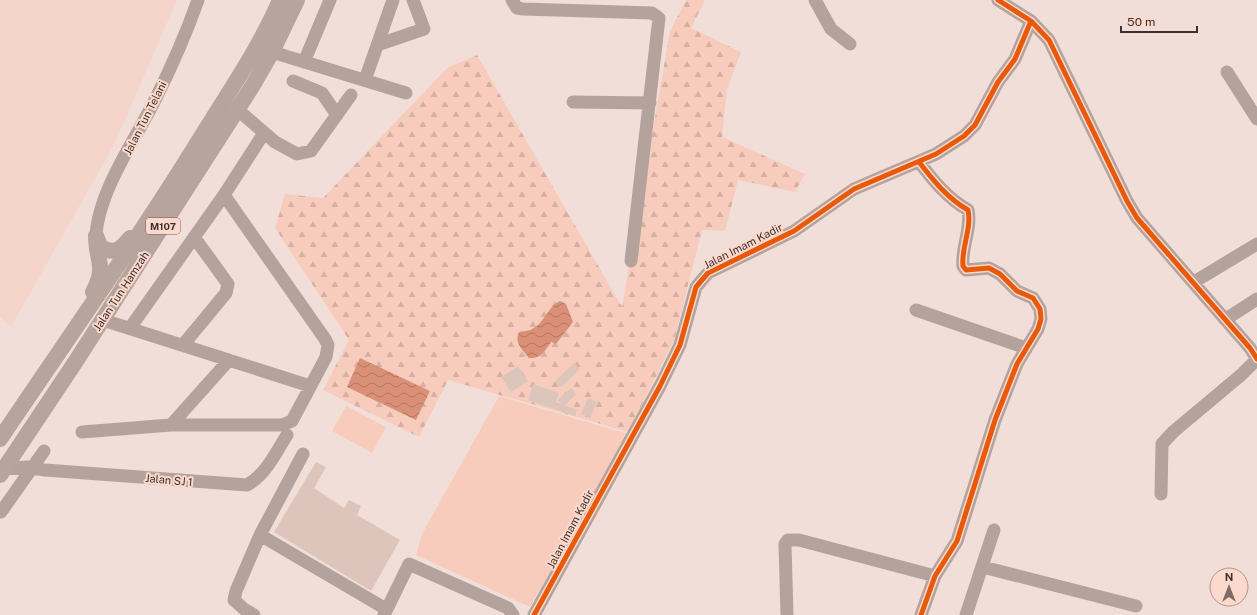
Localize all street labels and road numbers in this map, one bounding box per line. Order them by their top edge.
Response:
street label: Jalan Tun Telani [121,79,169,157]
road number: M107 [146,218,180,234]
street label: Jalan Imam Kadir [702,221,784,271]
street label: Jalan Tun Hamzah [91,249,151,333]
street label: Jalan SJ 1 [145,472,193,488]
street label: Jalan Imam Kadir [544,488,596,570]

